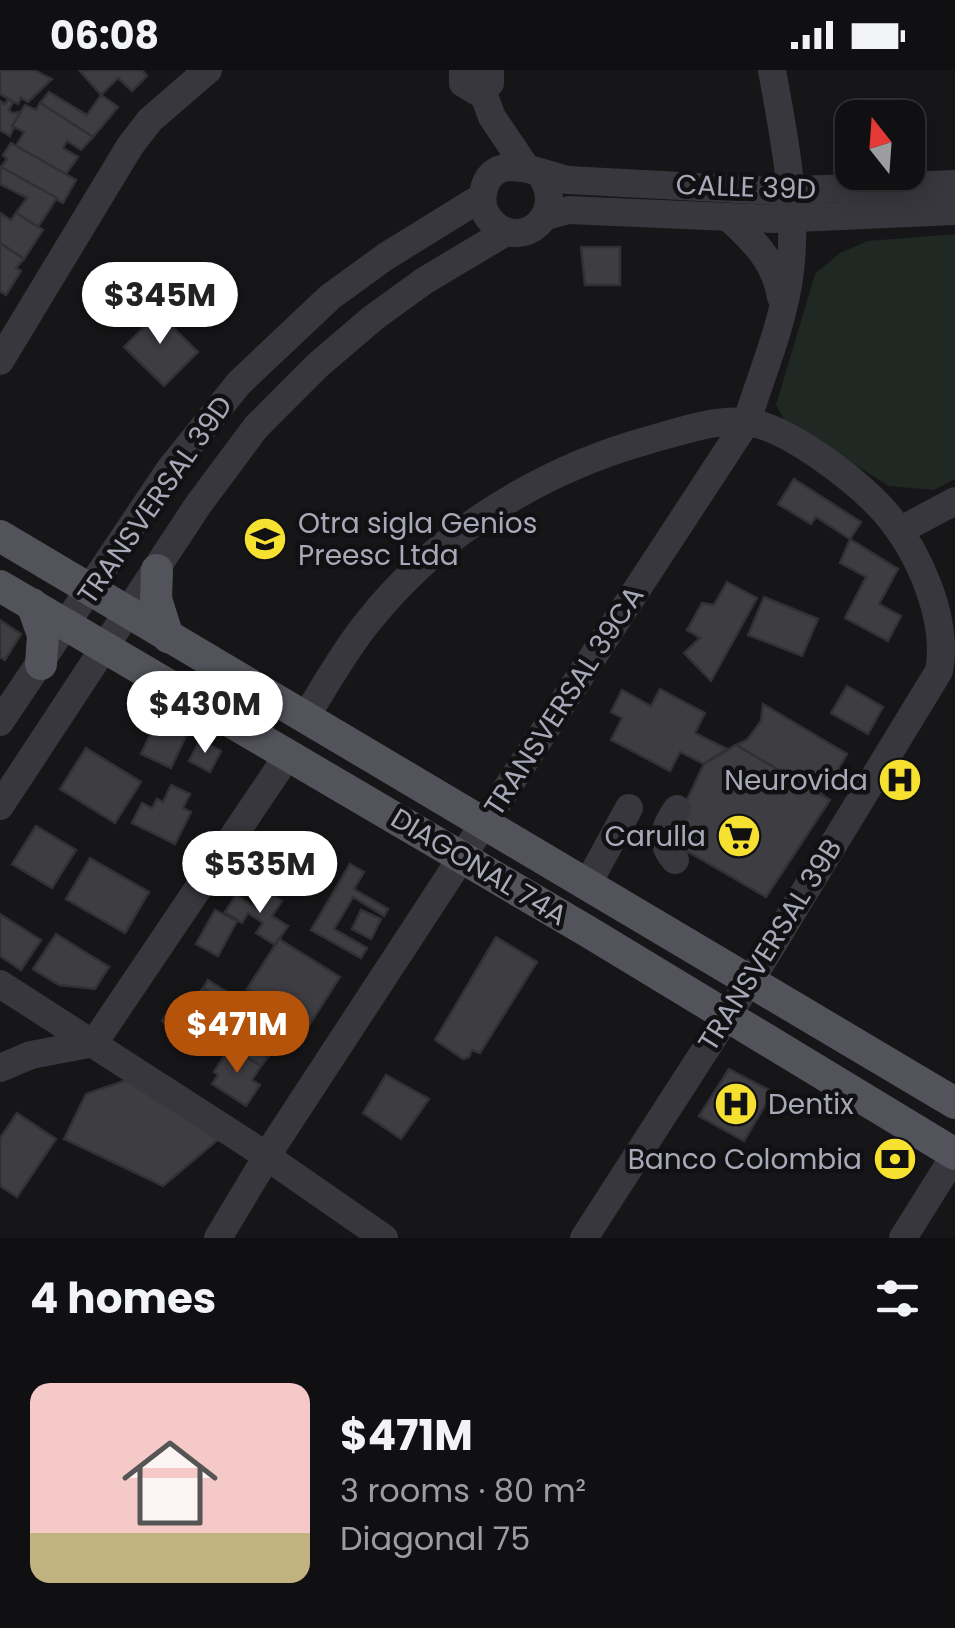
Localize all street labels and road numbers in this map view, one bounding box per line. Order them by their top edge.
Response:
street label: CALLE 39D [675,165,817,209]
street label: TRANSVERSAL 39D [68,388,242,612]
street label: TRANSVERSAL 39CA [475,578,653,824]
street label: DIAGONAL 74A [384,799,574,935]
street label: TRANSVERSAL 39B [689,831,851,1059]

